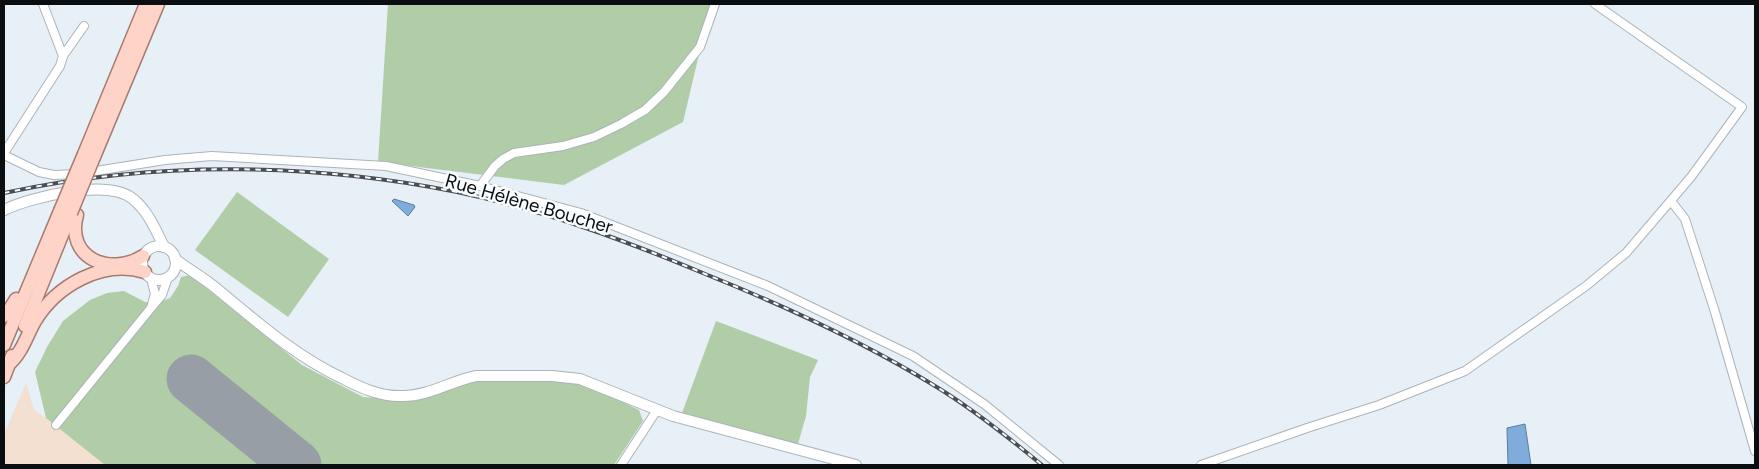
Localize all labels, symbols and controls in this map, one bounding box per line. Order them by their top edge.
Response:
street label: Rue Hélène Boucher [442,169,616,239]

